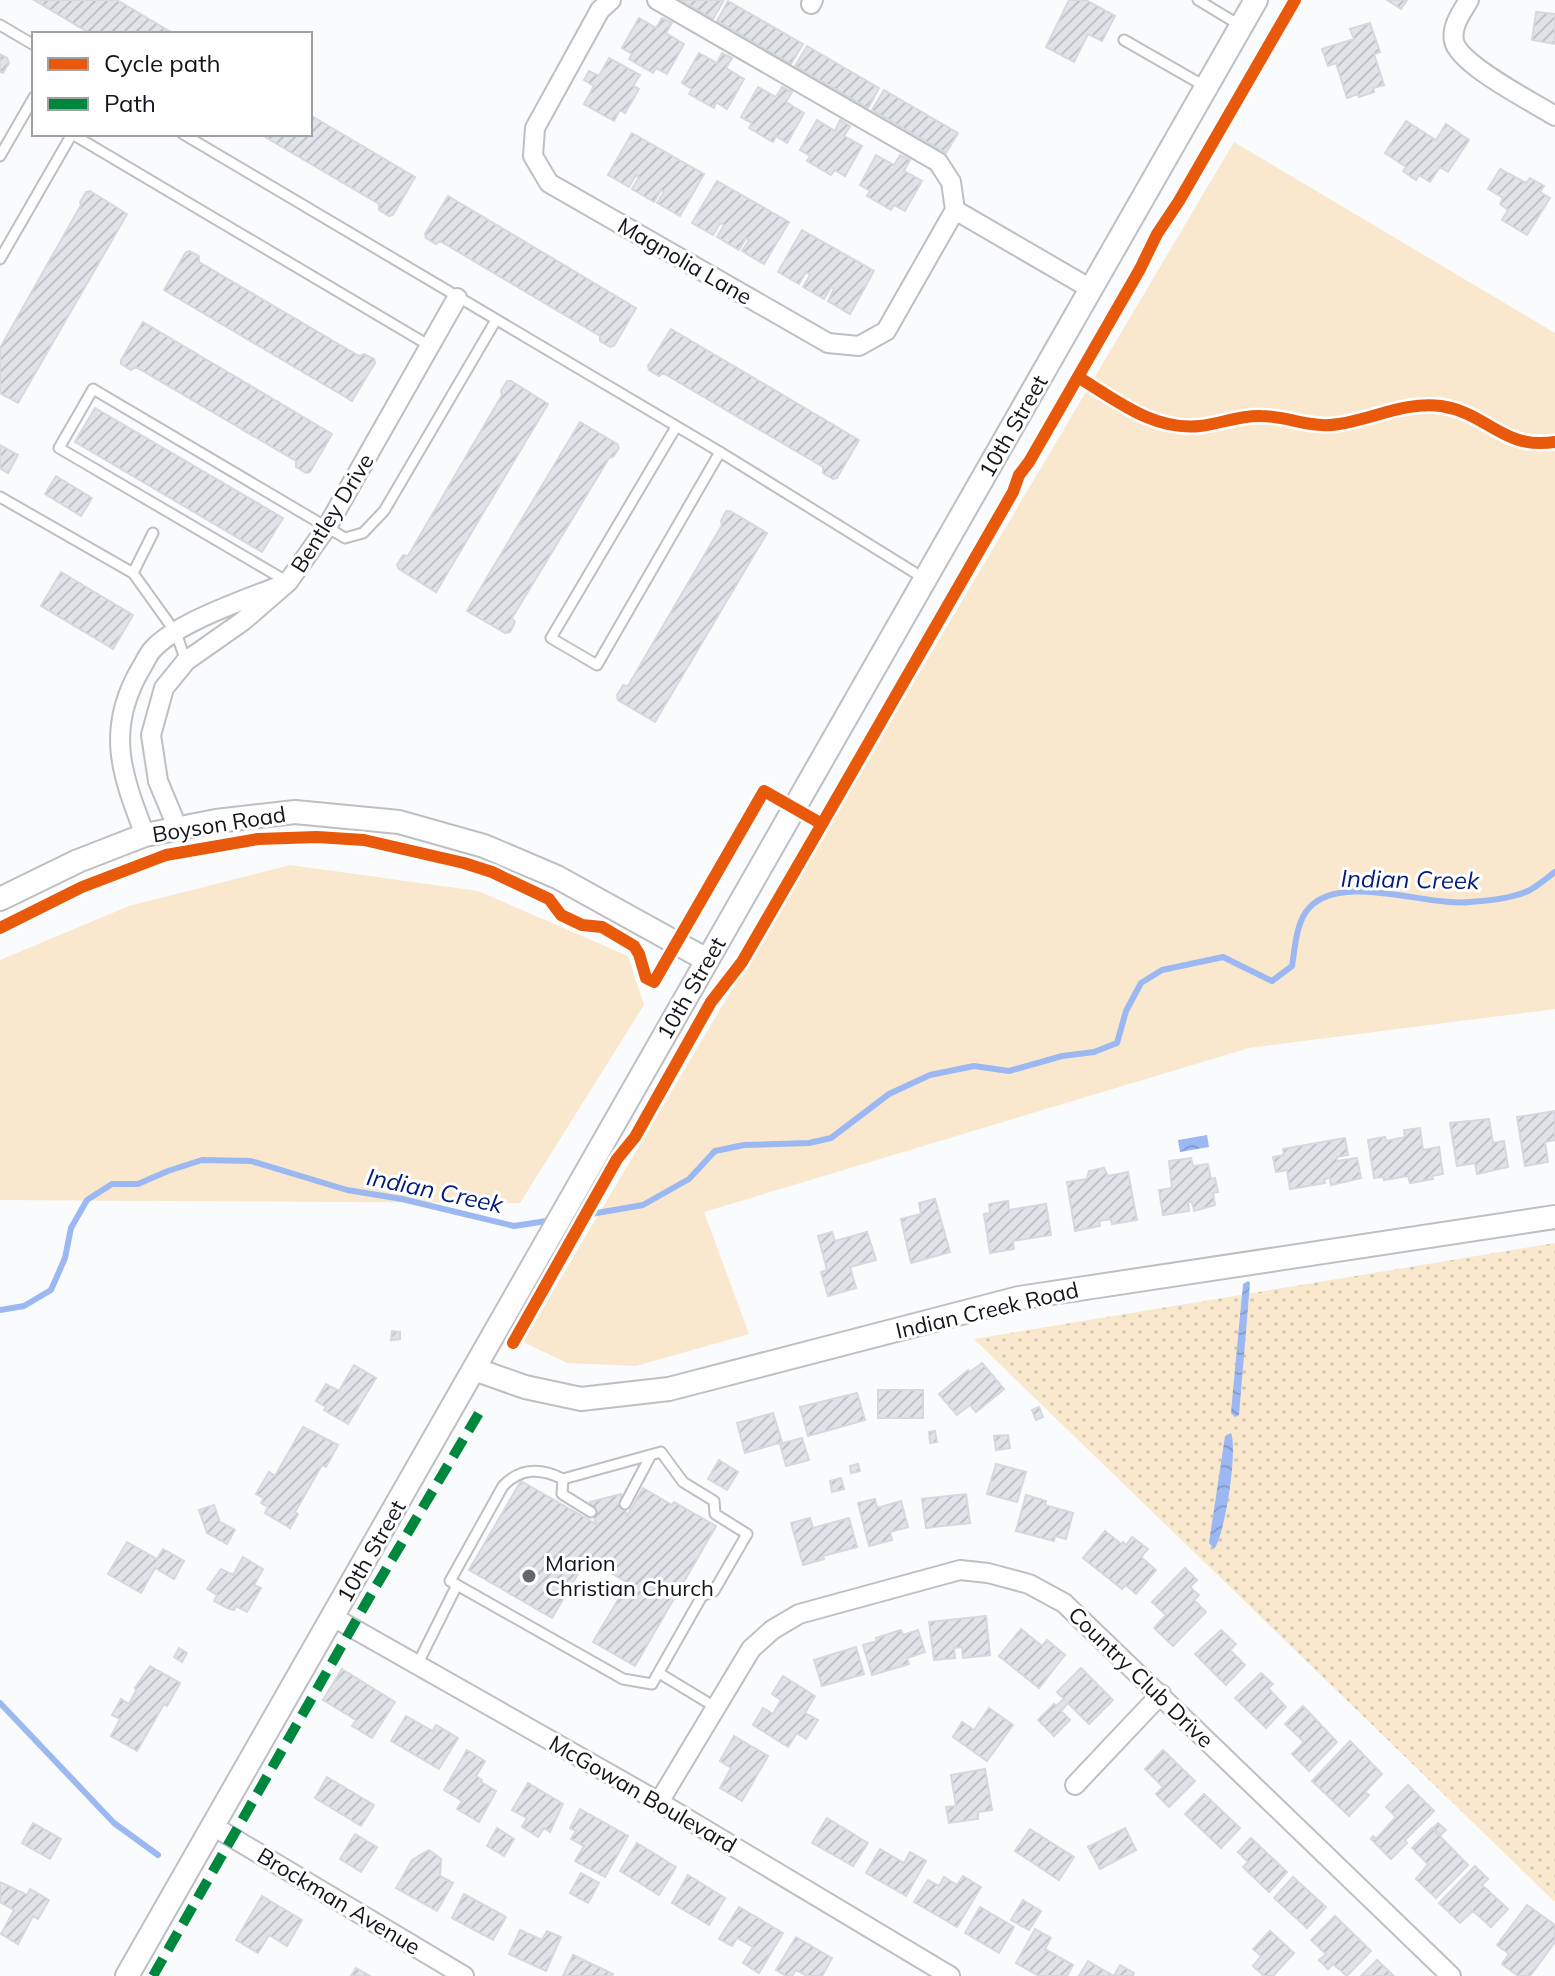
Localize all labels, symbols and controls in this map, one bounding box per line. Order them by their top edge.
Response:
legend [32,32,312,136]
text: Cycle path [104,48,221,78]
text: Path [104,88,156,118]
street label: Magnolia Lane [613,211,757,311]
street label: 10th Street [972,370,1054,482]
street label: Bentley Drive [284,448,380,578]
street label: Boyson Road [150,800,288,848]
water label: Indian Creek [1340,863,1480,895]
street label: 10th Street [650,932,732,1044]
water label: Indian Creek [364,1161,507,1219]
street label: Indian Creek Road [893,1275,1081,1345]
street label: 10th Street [330,1495,412,1607]
place label: Marion Christian Church [545,1549,714,1602]
marker: Marion Christian Church [520,1567,538,1585]
street label: Country Club Drive [1062,1600,1220,1754]
street label: McGowan Boulevard [544,1729,742,1859]
street label: Brockman Avenue [252,1841,426,1961]

